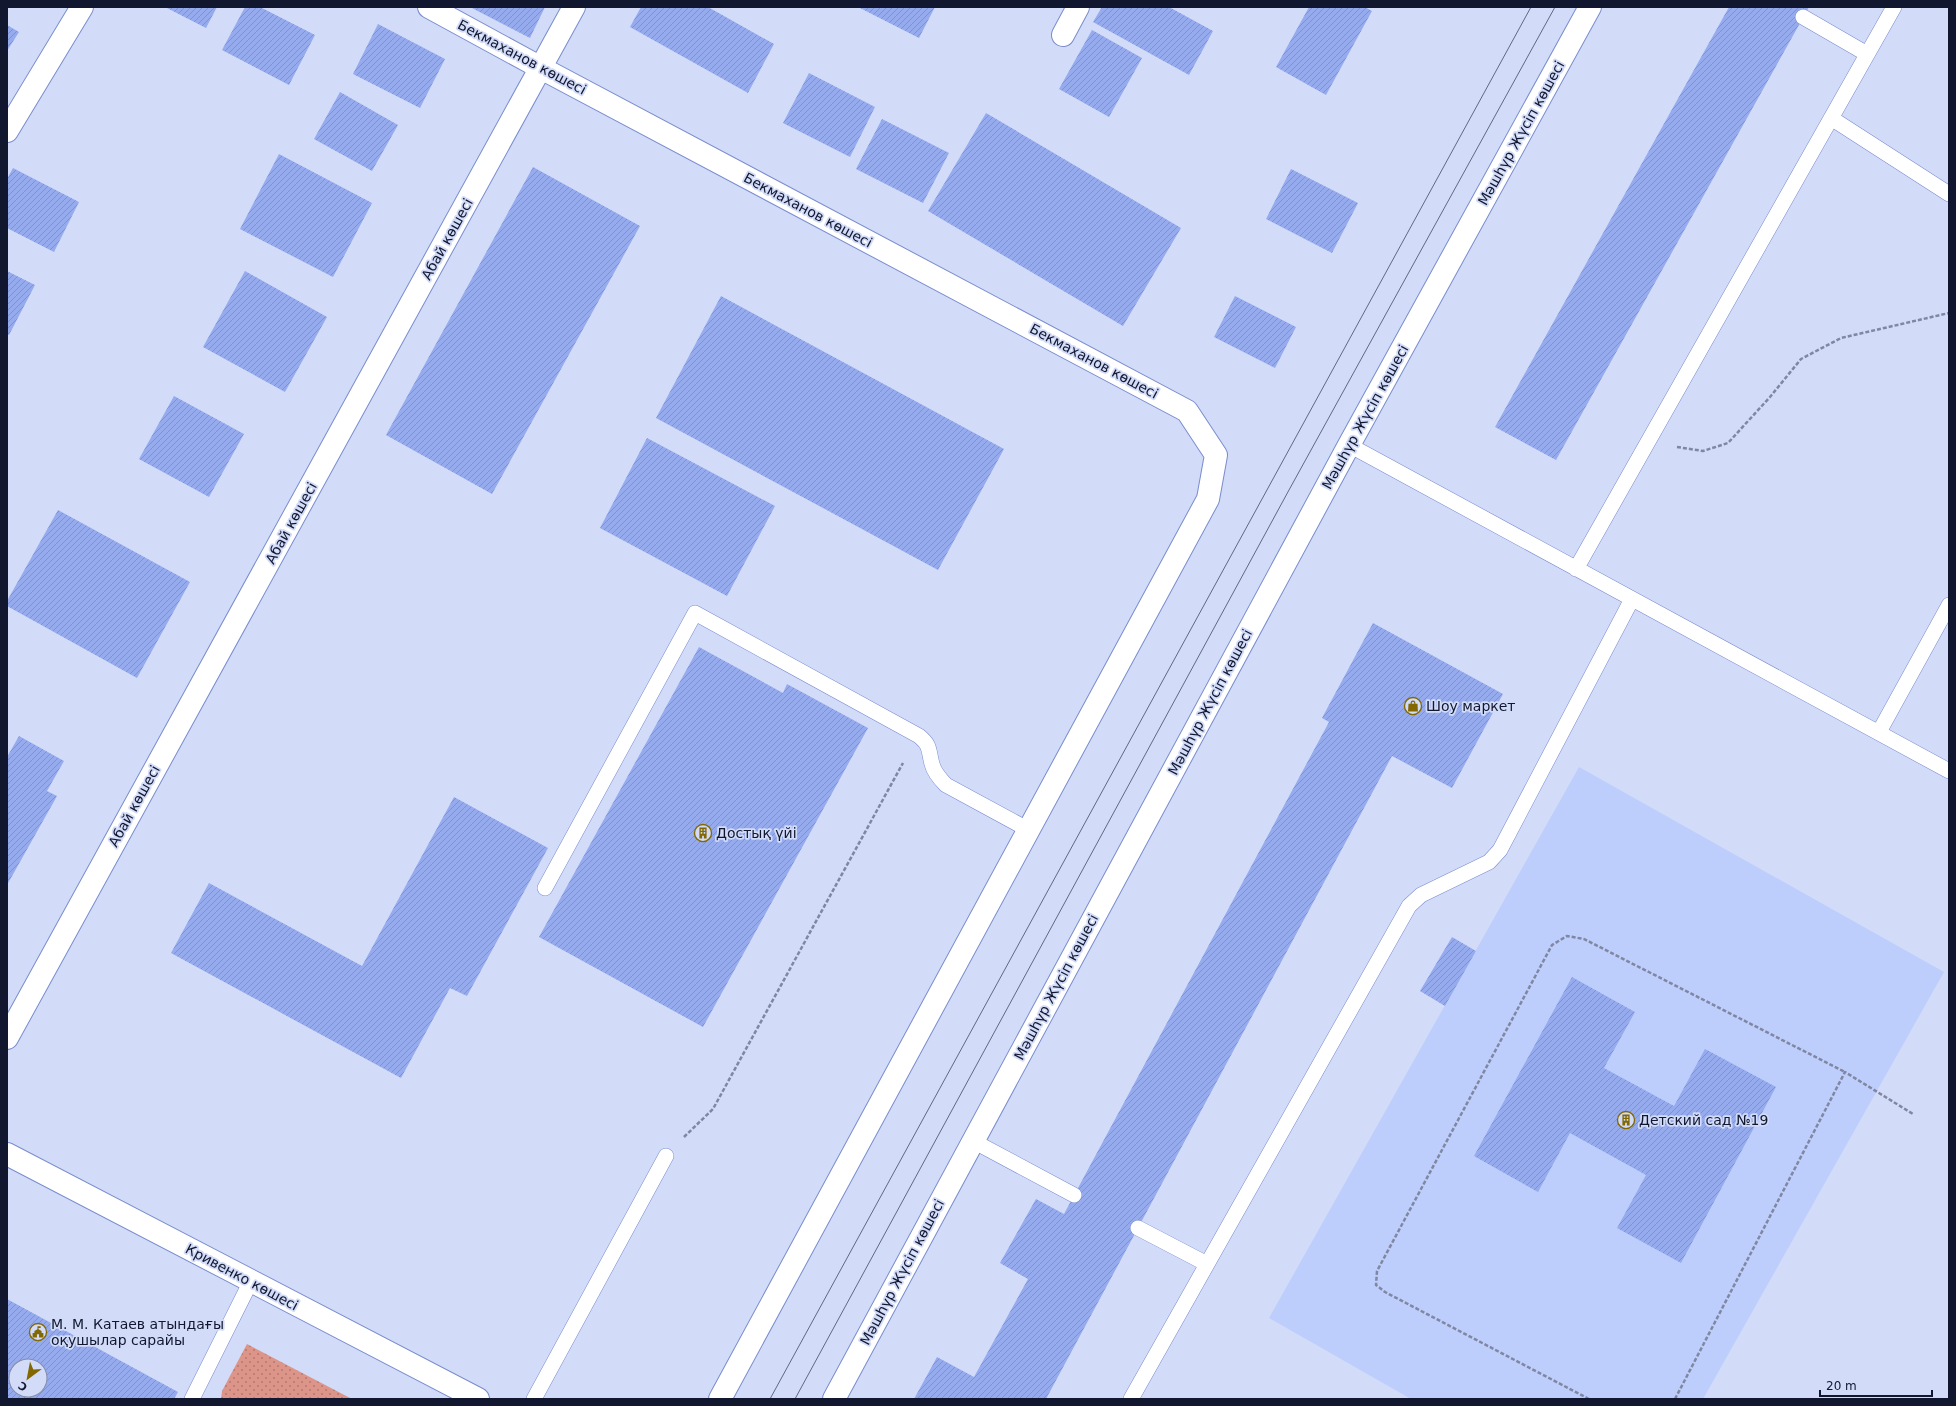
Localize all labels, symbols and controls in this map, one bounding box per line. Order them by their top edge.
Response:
street label: Бекмаханов көшесі [455,16,589,98]
street label: Мәшһүр Жүсіп көшесі [1475,58,1567,208]
street label: Бекмаханов көшесі [741,169,875,251]
street label: Абай көшесі [418,196,476,282]
street label: Бекмаханов көшесі [1027,320,1161,402]
street label: Мәшһүр Жүсіп көшесі [1319,342,1411,492]
street label: Абай көшесі [262,480,320,566]
street label: Мәшһүр Жүсіп көшесі [1165,626,1255,778]
shop icon: Шоу маркет [1403,696,1423,716]
place label: Шоу маркет [1426,698,1516,714]
street label: Абай көшесі [105,763,163,849]
building icon: Достық үйі [693,823,713,843]
place label: Достық үйі [716,825,797,841]
street label: Мәшһүр Жүсіп көшесі [1011,911,1101,1063]
building icon: Детский сад №19 [1616,1110,1636,1130]
place label: Детский сад №19 [1639,1112,1768,1128]
street label: Мәшһүр Жүсіп көшесі [857,1196,947,1348]
street label: Кривенко көшесі [183,1240,301,1314]
place label: М. М. Катаев атындағы оқушылар сарайы [51,1316,224,1348]
public building icon: М. М. Катаев атындағы оқушылар сарайы [28,1322,48,1342]
north arrow [8,1358,48,1398]
scale bar [1820,1372,1932,1398]
text: С [16,1378,30,1394]
text: 20 m [1826,1379,1857,1393]

